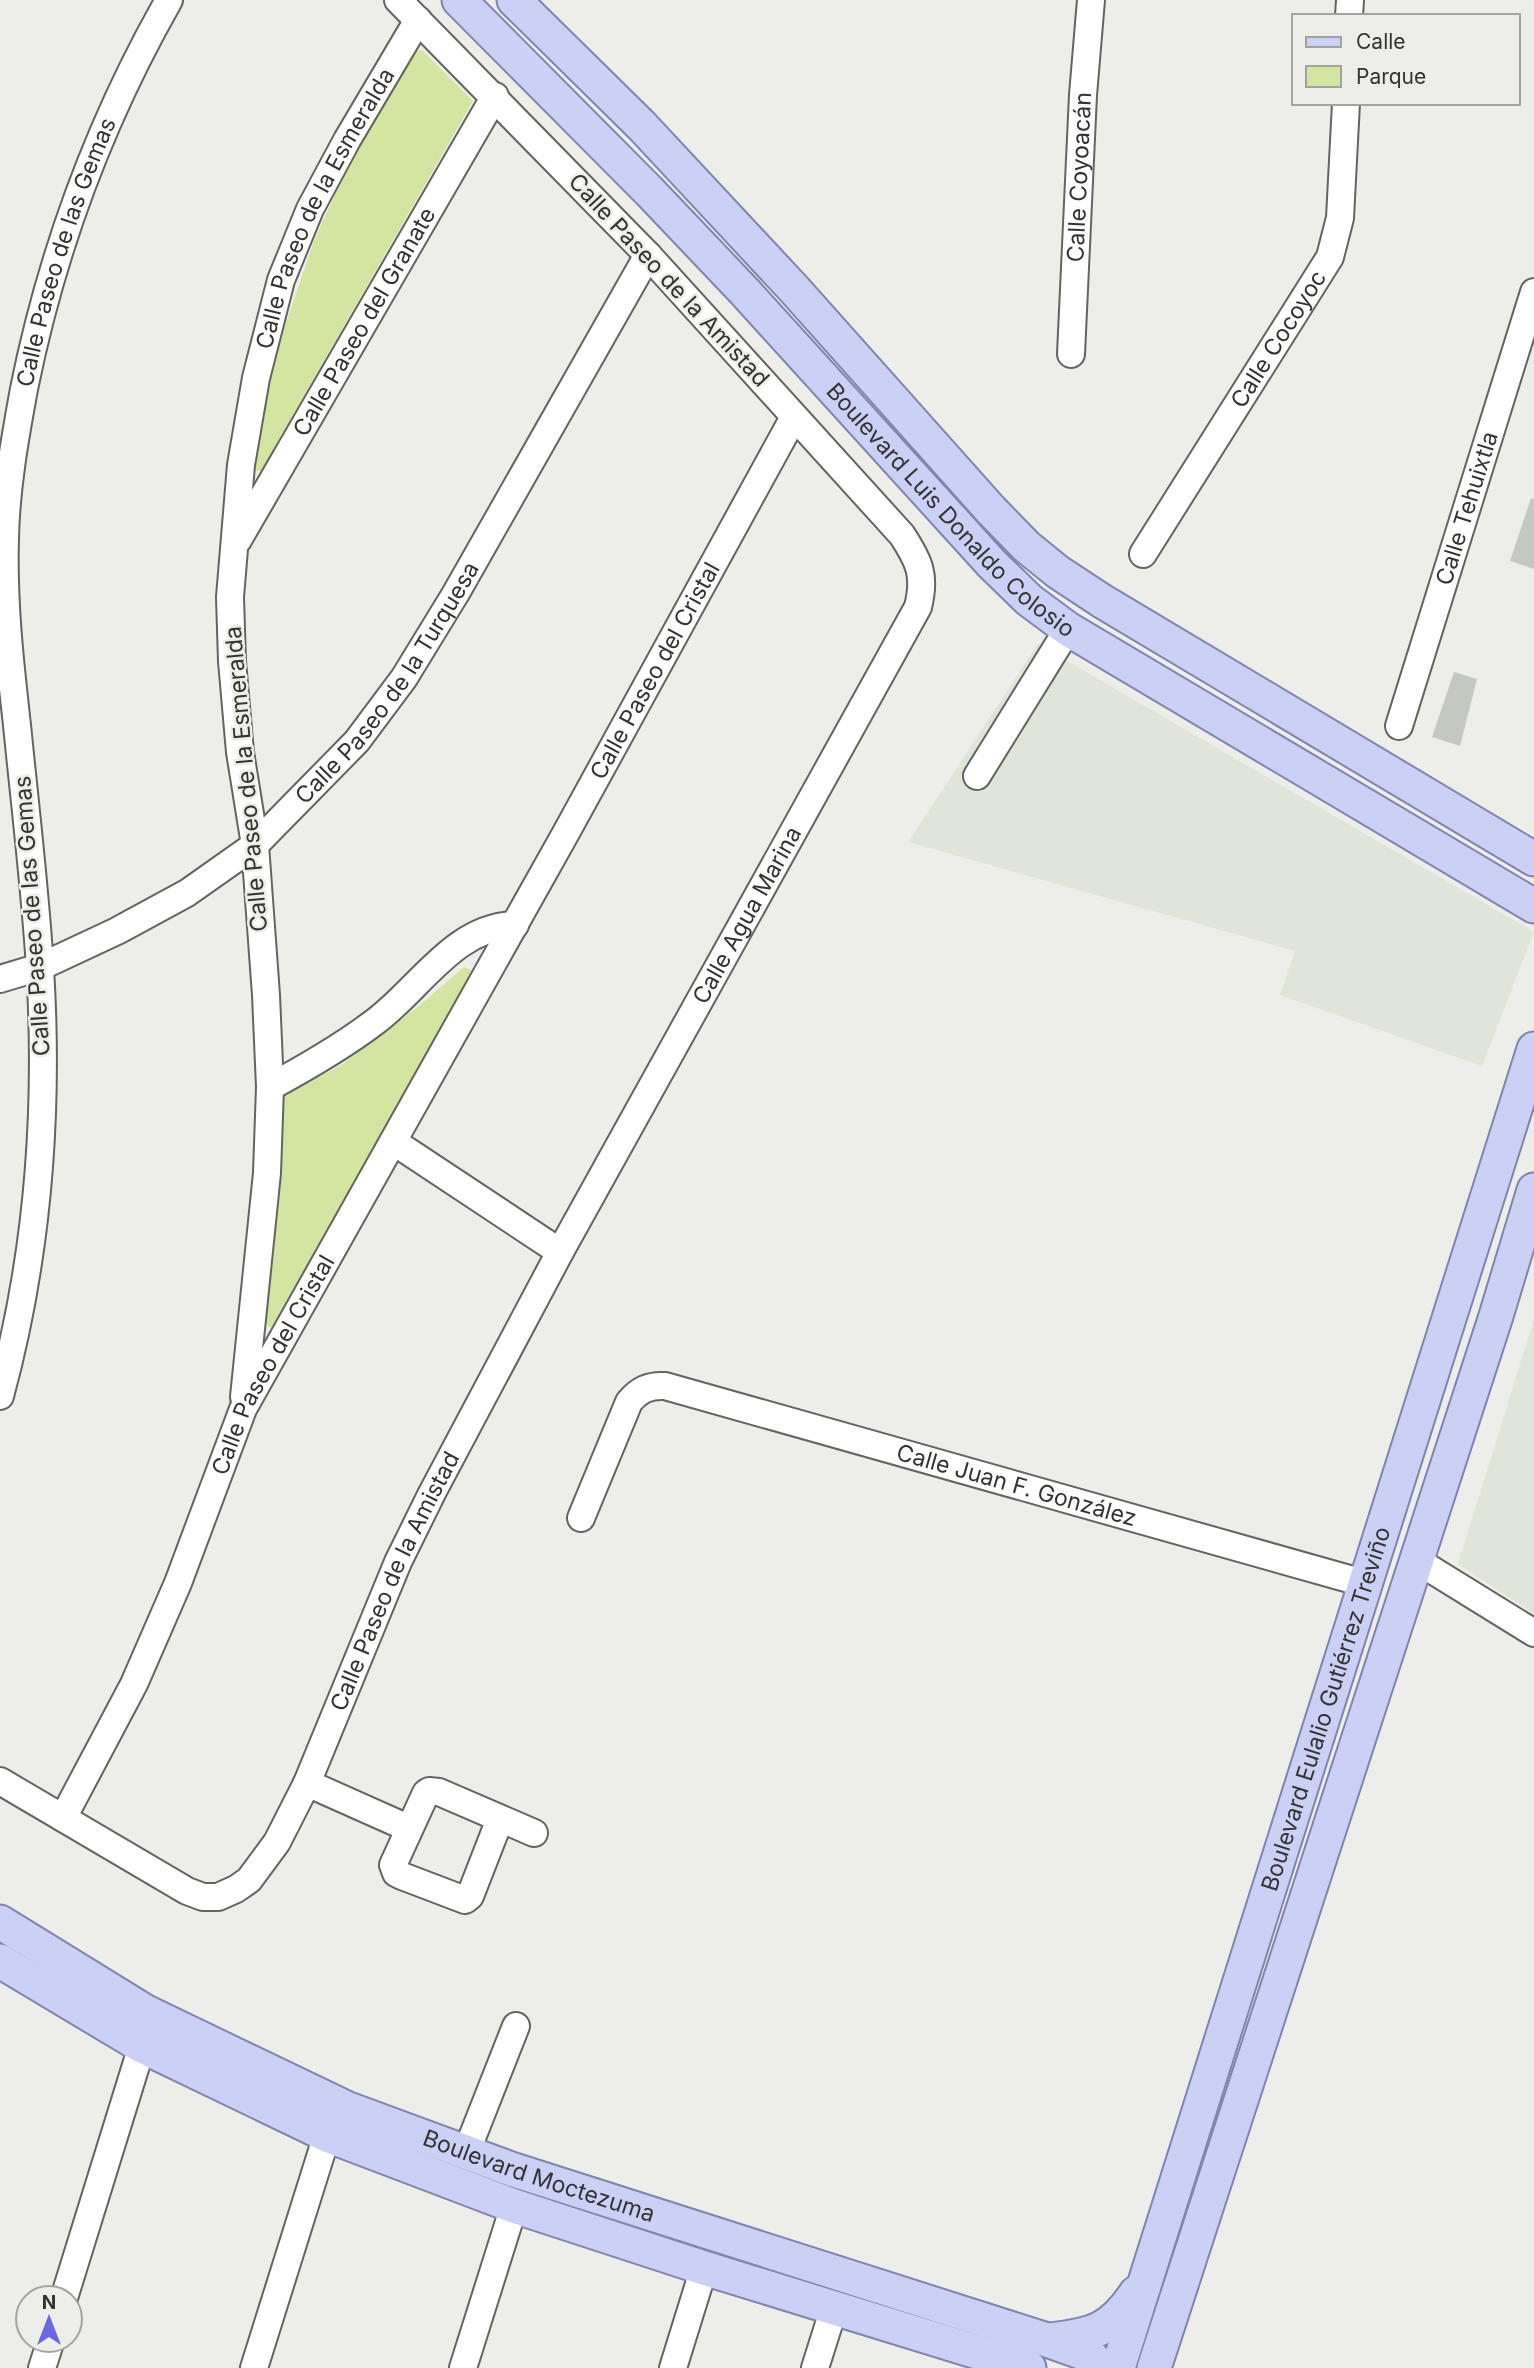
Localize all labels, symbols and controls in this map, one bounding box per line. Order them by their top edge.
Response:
legend [1292,14,1520,105]
text: Calle [1356,29,1406,54]
street label: Calle Paseo de la Esmeralda [250,63,400,352]
text: Parque [1356,64,1426,89]
street label: Calle Coyoacán [1061,92,1097,263]
street label: Calle Paseo de las Gemas [11,113,122,389]
street label: Calle Paseo de la Amistad [563,168,775,392]
street label: Calle Paseo del Granate [287,202,441,441]
street label: Calle Cocoyoc [1225,265,1332,413]
street label: Boulevard Luis Donaldo Colosio [821,377,1080,643]
street label: Calle Tehuixtla [1430,428,1504,588]
street label: Calle Paseo de la Turquesa [289,557,485,810]
street label: Calle Paseo del Cristal [584,557,726,784]
street label: Calle Paseo de la Esmeralda [219,625,273,933]
street label: Calle Paseo de las Gemas [8,775,56,1057]
street label: Calle Agua Marina [687,822,807,1009]
street label: Calle Paseo del Cristal [206,1250,340,1479]
street label: Calle Juan F. González [893,1438,1140,1532]
street label: Calle Paseo de la Amistad [324,1447,465,1715]
street label: Boulevard Eulalio Gutiérrez Treviño [1255,1523,1396,1895]
street label: Boulevard Moctezuma [419,2124,658,2228]
north arrow [14,2284,84,2354]
text: N [42,2291,56,2314]

